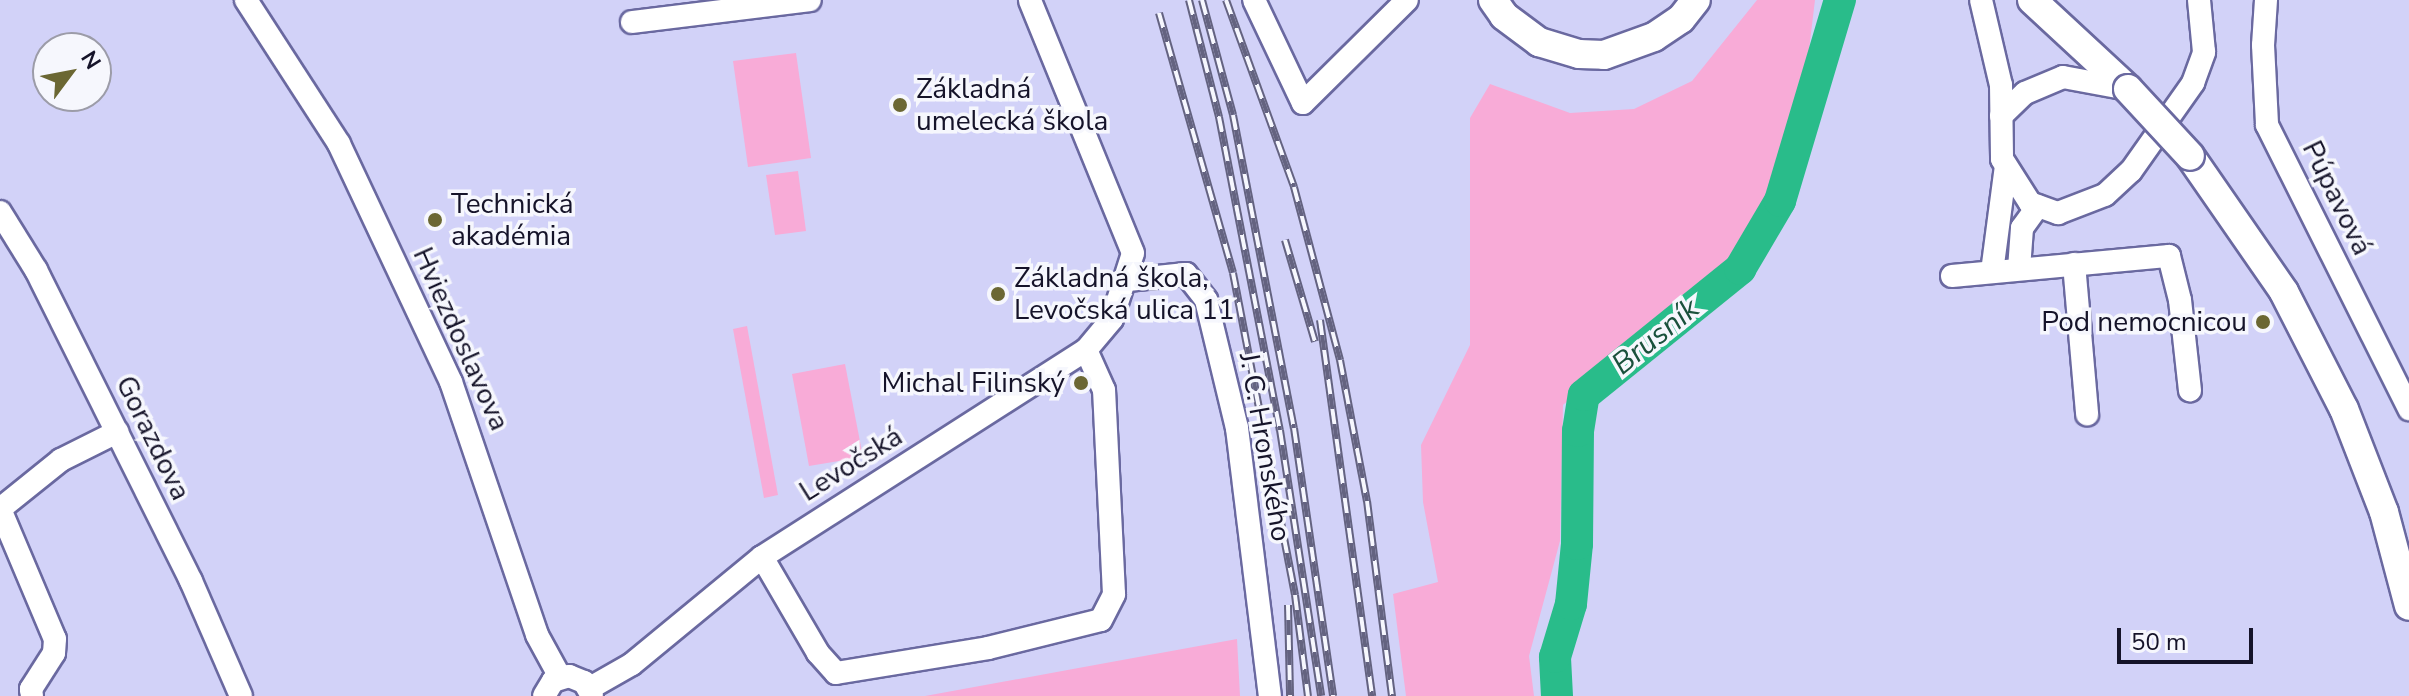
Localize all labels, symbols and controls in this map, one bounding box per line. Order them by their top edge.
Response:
north arrow [32,32,112,112]
text: N [74,45,108,75]
place label: Základná umelecká škola [916,72,1108,138]
marker: Základná umelecká škola [891,96,909,114]
street label: Púpavová [2295,135,2379,261]
place label: Technická akadémia [451,187,574,253]
marker: Technická akadémia [426,211,444,229]
street label: Hviezdoslavova [406,242,516,436]
place label: Základná škola, Levočská ulica 11 [1014,261,1235,327]
marker: Základná škola, Levočská ulica 11 [989,285,1007,303]
water label: Brusník [1605,291,1707,383]
place label: Pod nemocnicou [2041,305,2247,339]
marker: Pod nemocnicou [2254,313,2272,331]
street label: J. C. Hronského [1232,350,1298,544]
place label: Michal Filinský [881,366,1065,400]
street label: Gorazdova [109,370,197,506]
marker: Michal Filinský [1072,374,1090,392]
street label: Levočská [793,419,909,509]
scale bar [2121,612,2257,662]
text: 50 m [2131,626,2187,658]

